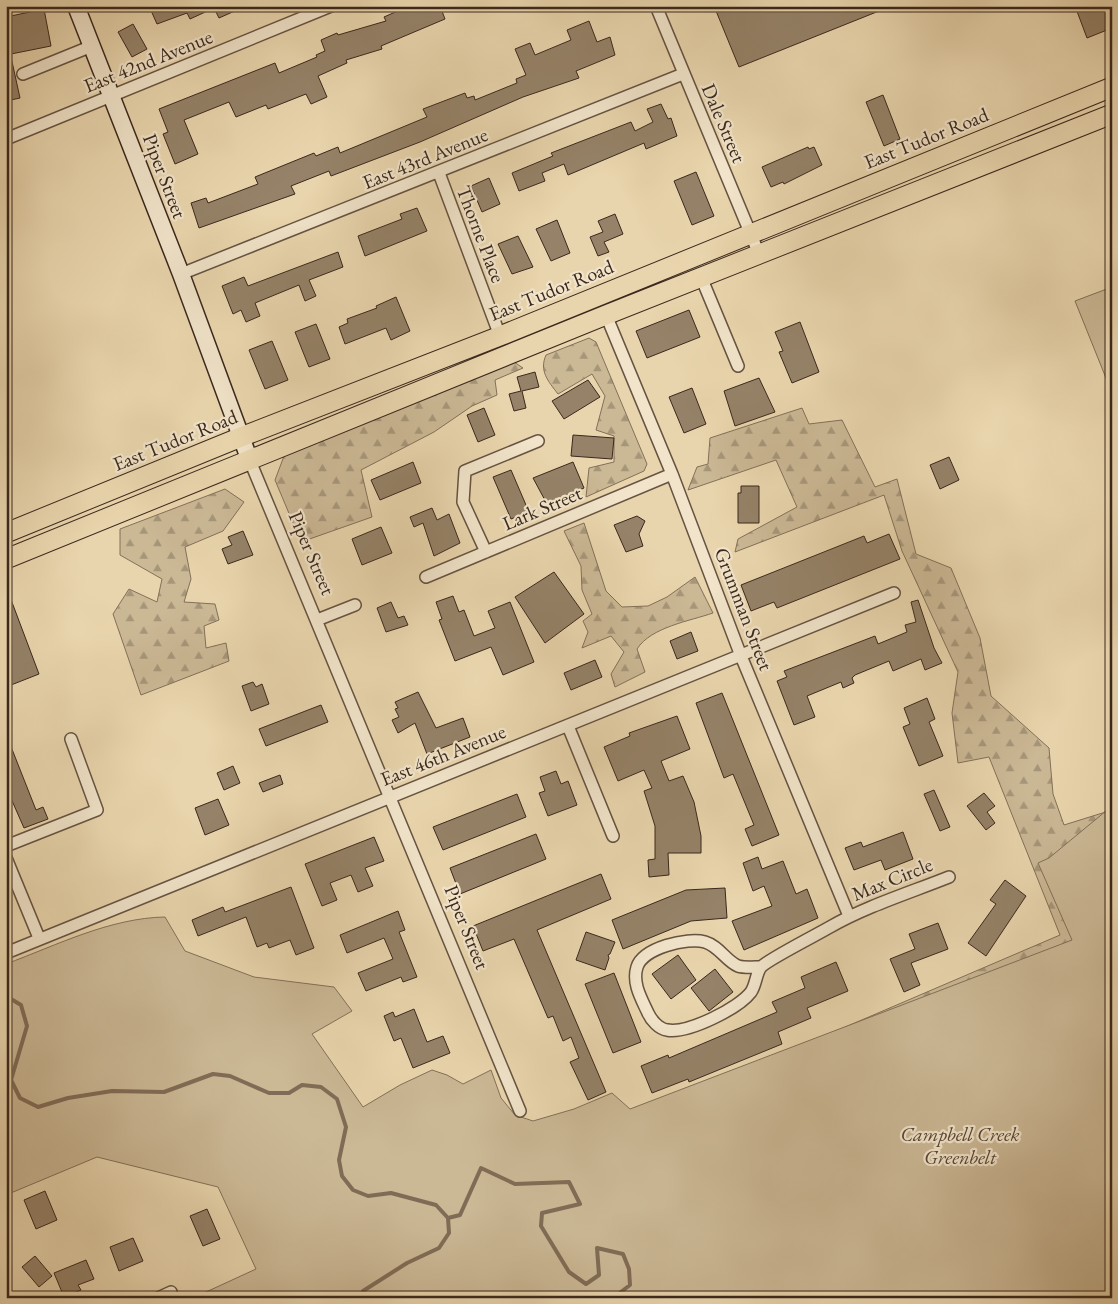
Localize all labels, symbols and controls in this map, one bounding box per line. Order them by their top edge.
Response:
street label: East 42nd Avenue [80,23,216,99]
street label: Dale Street [696,79,753,167]
street label: East Tudor Road [860,101,993,175]
street label: East 43rd Avenue [359,121,492,195]
street label: Piper Street [137,130,193,223]
street label: Thorne Place [451,182,511,286]
street label: East Tudor Road [485,253,618,327]
street label: East Tudor Road [109,403,242,477]
street label: Lark Street [498,479,586,536]
street label: Piper Street [283,507,342,600]
street label: Grumman Street [709,544,780,675]
street label: East 46th Avenue [377,718,510,792]
street label: Max Circle [848,851,936,907]
street label: Piper Street [438,881,496,974]
park label: Campbell Creek Greenbelt [900,1121,1020,1170]

